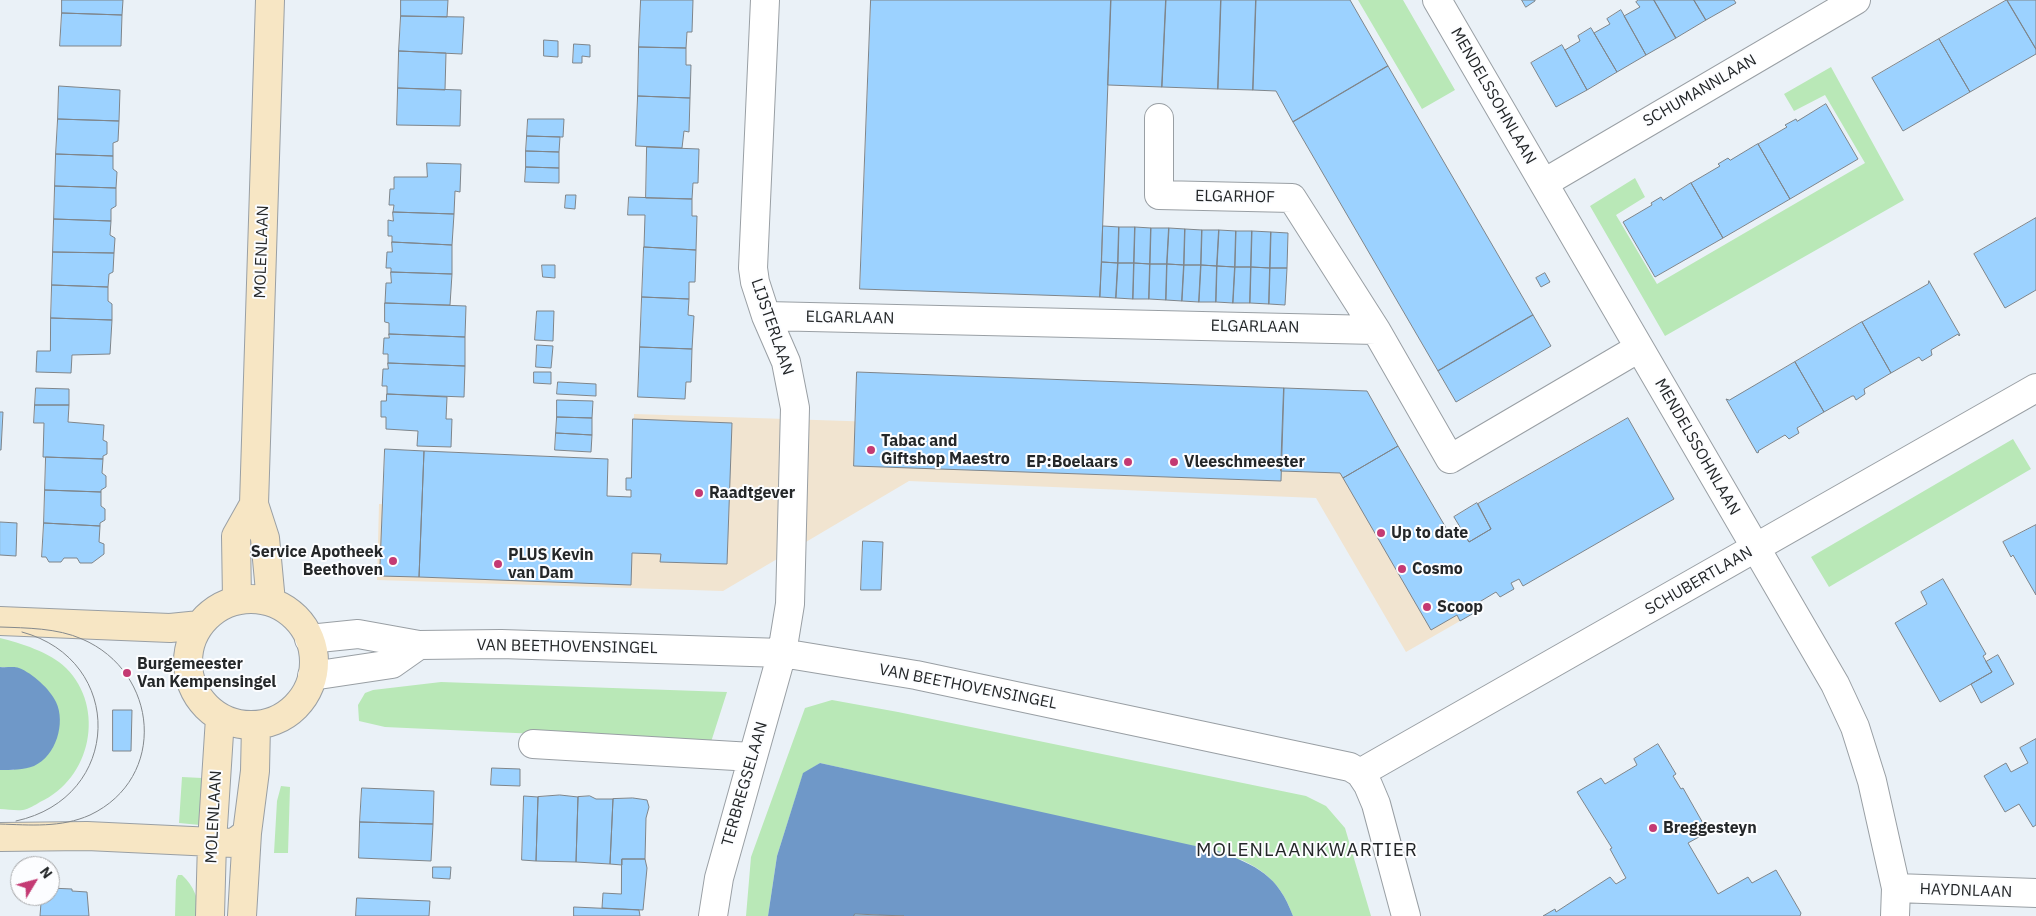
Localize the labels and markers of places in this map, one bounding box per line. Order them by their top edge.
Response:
place label: Tabac and Giftshop Maestro [881,431,1010,469]
marker: Tabac and Giftshop Maestro [865,444,877,456]
place label: EP:Boelaars [1026,452,1118,472]
place label: Vleeschmeester [1184,452,1305,472]
marker: EP:Boelaars [1122,456,1134,468]
marker: Vleeschmeester [1168,456,1180,468]
place label: Raadtgever [709,483,795,503]
marker: Raadtgever [693,487,705,499]
place label: Up to date [1391,523,1468,543]
marker: Up to date [1375,527,1387,539]
place label: Service Apotheek Beethoven [251,542,383,580]
place label: PLUS Kevin van Dam [508,545,594,583]
marker: Service Apotheek Beethoven [387,555,399,567]
marker: PLUS Kevin van Dam [492,558,504,570]
place label: Cosmo [1412,559,1463,579]
marker: Cosmo [1396,563,1408,575]
place label: Scoop [1437,597,1483,617]
marker: Scoop [1421,601,1433,613]
place label: Burgemeester Van Kempensingel [137,654,276,692]
marker: Burgemeester Van Kempensingel [121,667,133,679]
place label: Breggesteyn [1663,818,1757,838]
marker: Breggesteyn [1647,822,1659,834]

